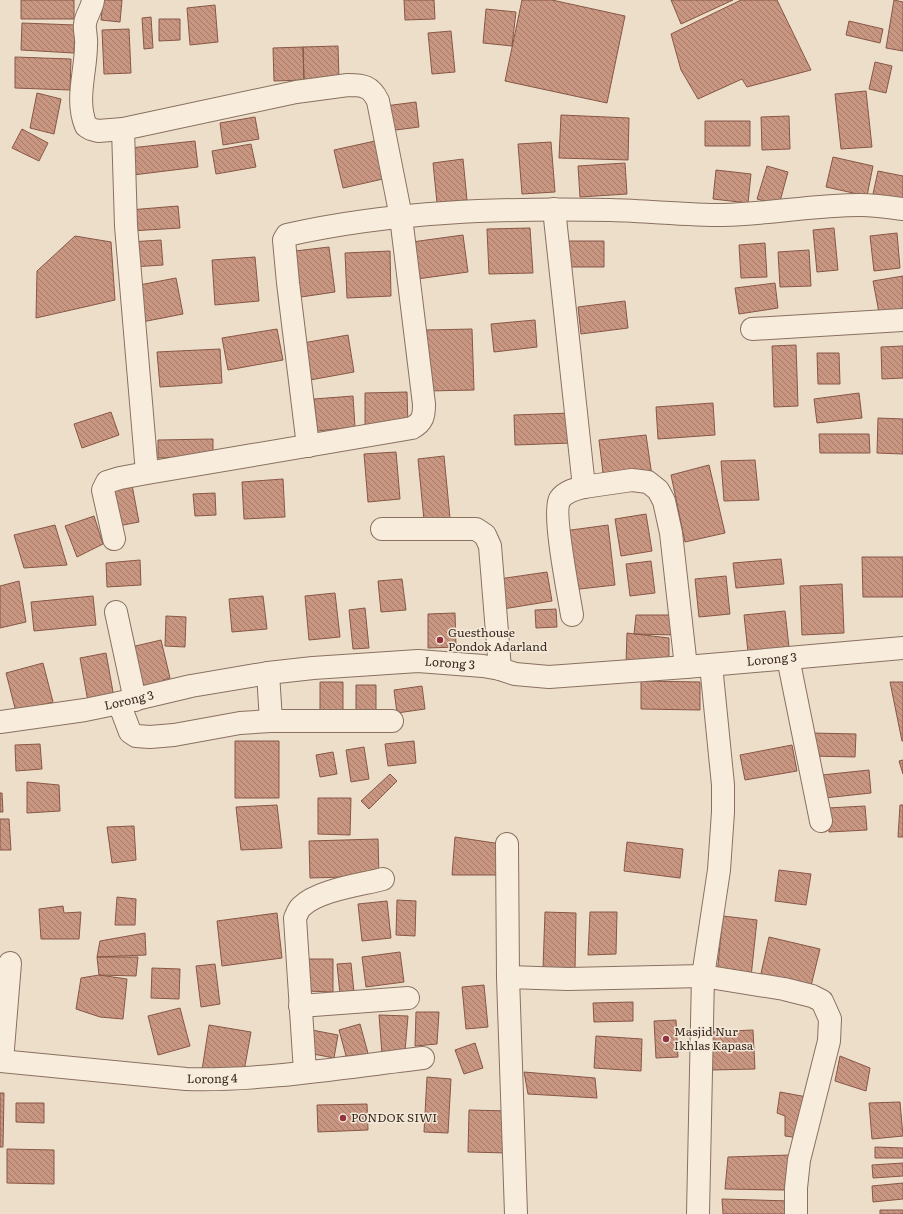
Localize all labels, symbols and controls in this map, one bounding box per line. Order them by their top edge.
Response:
place label: Guesthouse Pondok Adarland [448,623,548,655]
marker: Guesthouse Pondok Adarland [435,635,445,645]
street label: Lorong 3 [746,647,798,670]
street label: Lorong 3 [424,652,476,673]
street label: Lorong 3 [102,685,156,714]
place label: Masjid Nur Ikhlas Kapasa [674,1022,754,1054]
marker: Masjid Nur Ikhlas Kapasa [661,1034,671,1044]
street label: Lorong 4 [187,1068,238,1087]
place label: PONDOK SIWI [351,1108,437,1126]
marker: PONDOK SIWI [338,1113,348,1123]

